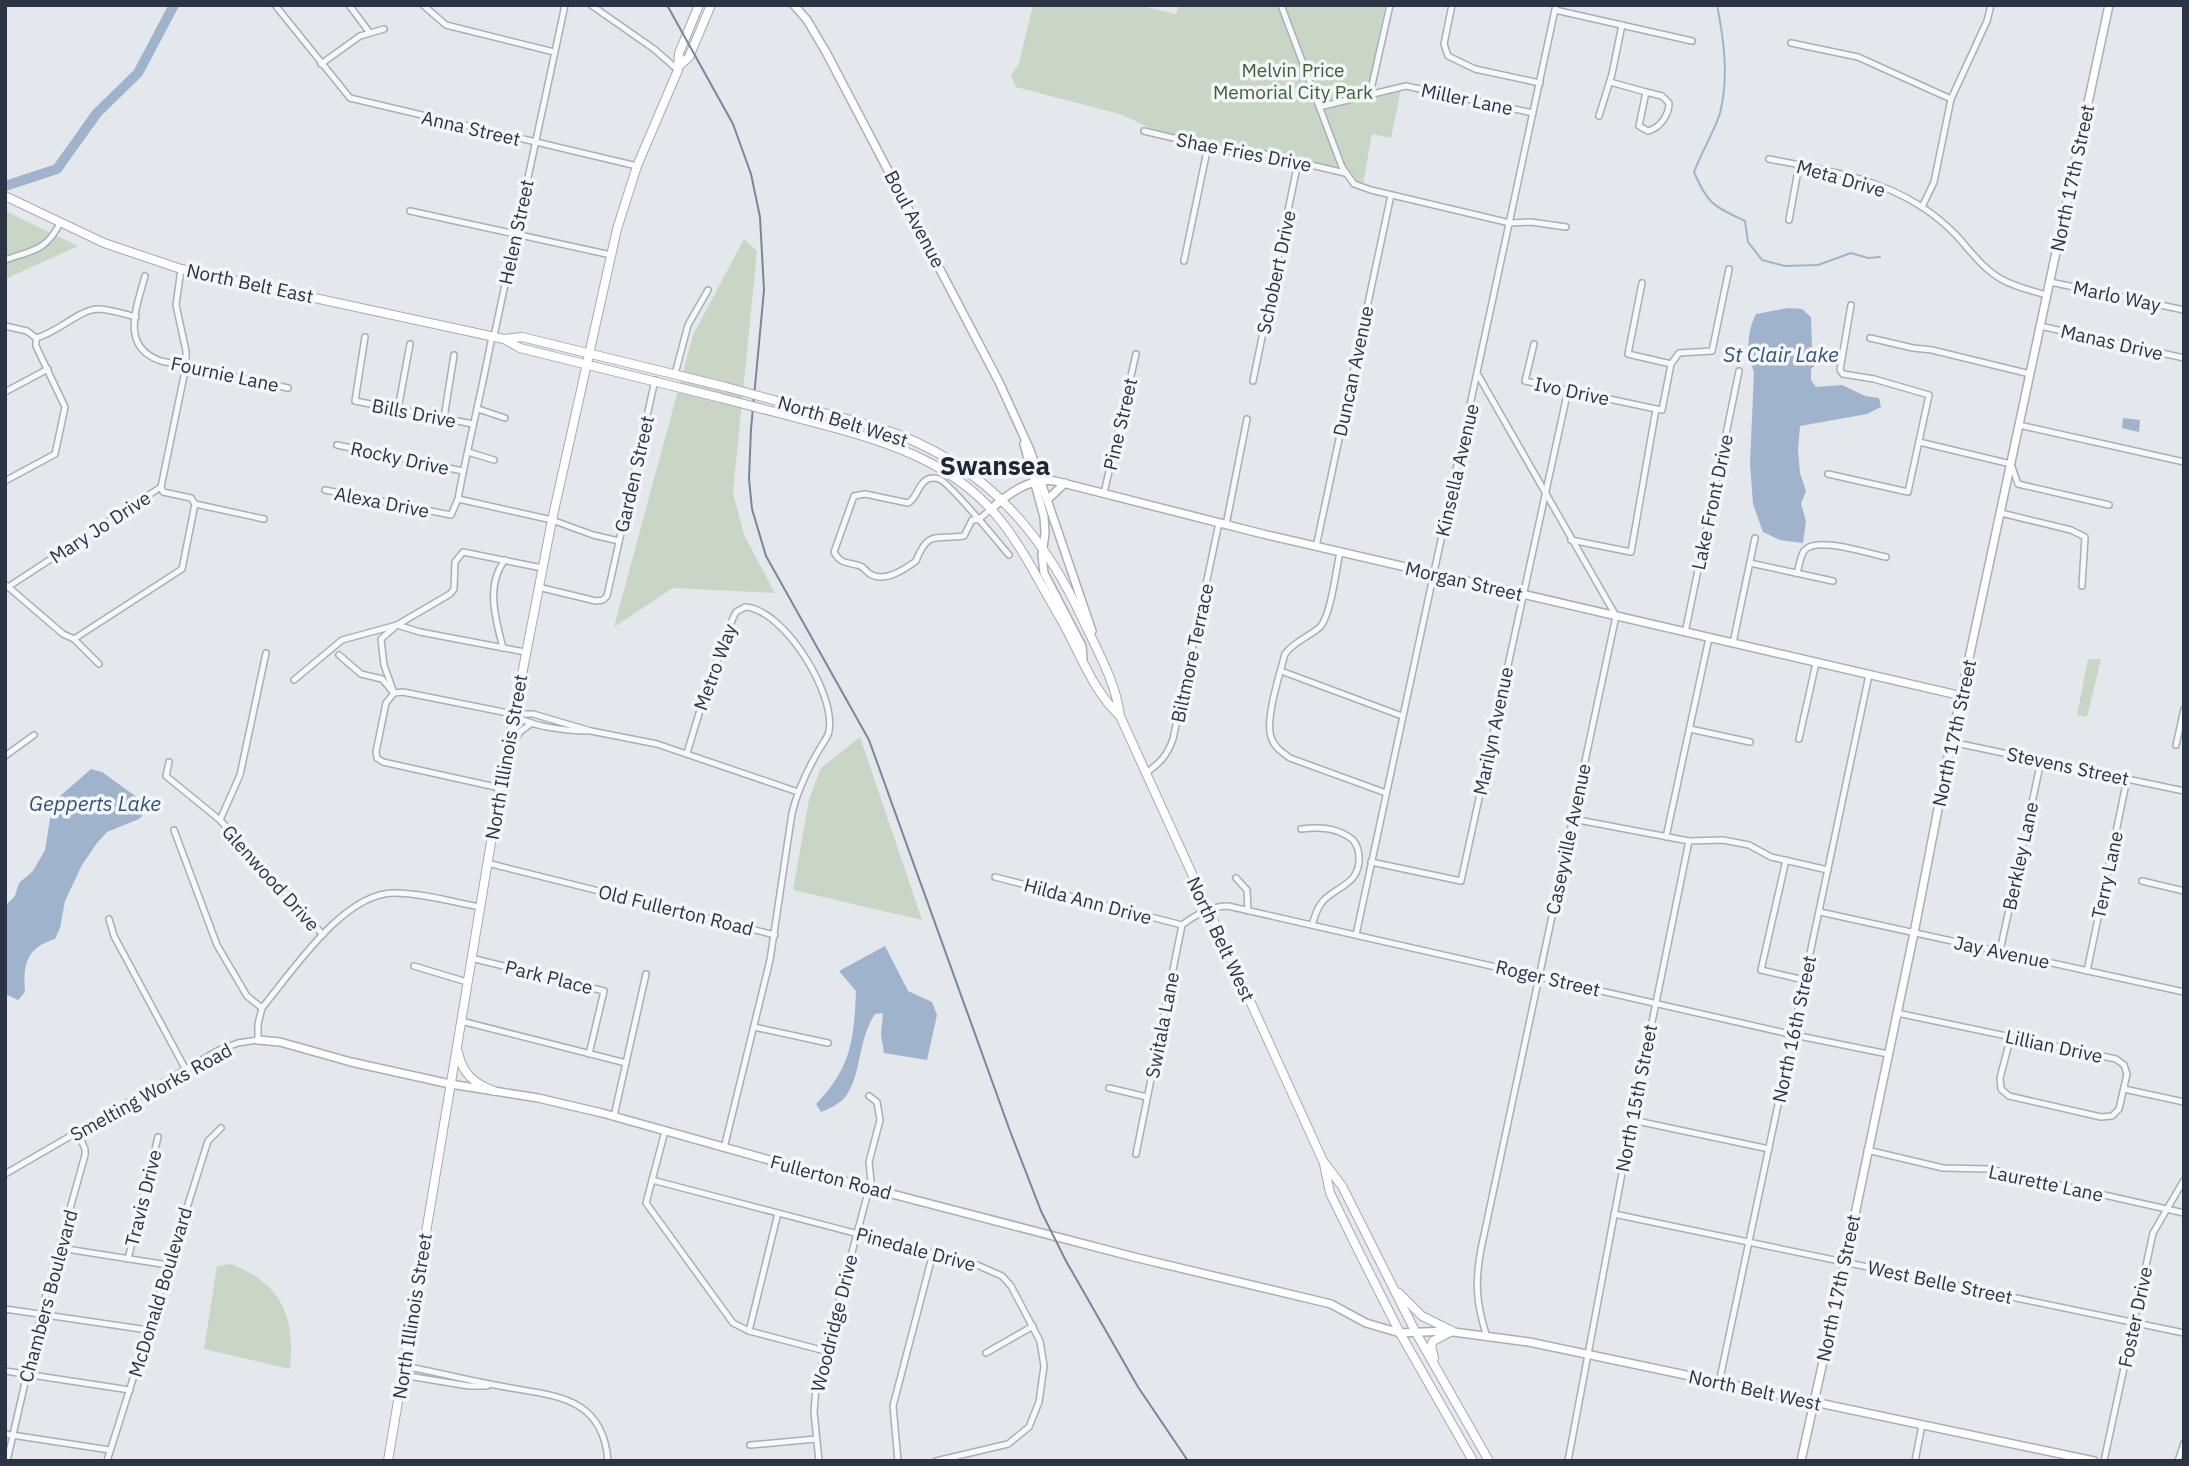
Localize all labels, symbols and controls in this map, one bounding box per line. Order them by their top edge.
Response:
park label: Melvin Price Memorial City Park [1213,58,1373,104]
street label: Miller Lane [1419,78,1515,120]
street label: North 17th Street [2045,102,2099,254]
street label: Anna Street [419,105,523,151]
street label: Shae Fries Drive [1174,127,1314,177]
street label: Meta Drive [1794,154,1888,202]
street label: Boul Avenue [879,166,951,272]
street label: Helen Street [493,177,539,287]
street label: Schobert Drive [1251,208,1301,336]
street label: North Belt East [184,258,316,308]
street label: Marlo Way [2071,275,2164,317]
street label: Duncan Avenue [1327,304,1379,438]
street label: Manas Drive [2058,319,2166,365]
water label: St Clair Lake [1723,340,1839,368]
street label: Fournie Lane [169,351,281,397]
street label: Ivo Drive [1532,371,1612,411]
street label: Pine Street [1098,375,1142,473]
street label: North Belt West [775,390,911,452]
street label: Bills Drive [370,393,458,433]
street label: Kinsella Avenue [1430,401,1484,539]
street label: Garden Street [609,413,659,535]
street label: Lake Front Drive [1686,432,1738,572]
street label: Rocky Drive [349,436,451,480]
district label: Swansea [940,448,1050,482]
street label: Alexa Drive [333,481,431,523]
street label: Mary Jo Drive [45,485,155,569]
street label: Morgan Street [1403,556,1525,606]
street label: Biltmore Terrace [1166,581,1218,725]
street label: Metro Way [688,620,742,714]
street label: North 17th Street [1927,657,1981,809]
street label: Marilyn Avenue [1468,665,1518,797]
street label: North Illinois Street [480,672,532,842]
street label: Stevens Street [2005,741,2131,791]
street label: Caseyville Avenue [1540,761,1596,917]
water label: Gepperts Lake [29,789,161,817]
street label: Berkley Lane [1997,800,2043,912]
street label: Glenwood Drive [217,820,325,936]
street label: Terry Lane [2086,829,2128,921]
street label: Hilda Ann Drive [1021,872,1155,930]
street label: North Belt West [1182,873,1260,1005]
street label: Old Fullerton Road [596,879,756,941]
street label: Jay Avenue [1952,930,2052,974]
street label: North 16th Street [1767,953,1821,1105]
street label: Roger Street [1493,954,1603,1002]
street label: Park Place [503,955,595,999]
street label: Switala Lane [1140,970,1184,1080]
street label: North 15th Street [1610,1022,1662,1174]
street label: Lillian Drive [2003,1024,2105,1068]
street label: Smelting Works Road [66,1038,236,1146]
street label: Travis Drive [119,1147,167,1249]
street label: Fullerton Road [768,1149,894,1205]
street label: Laurette Lane [1986,1159,2106,1207]
street label: McDonald Boulevard [123,1204,197,1380]
street label: Chambers Boulevard [13,1207,83,1385]
street label: North 17th Street [1811,1212,1865,1364]
street label: Pinedale Drive [854,1222,978,1276]
street label: North Illinois Street [387,1231,437,1401]
street label: Woodridge Drive [805,1252,863,1394]
street label: West Belle Street [1865,1255,2015,1309]
street label: Foster Drive [2113,1264,2157,1370]
street label: North Belt West [1686,1364,1824,1416]

